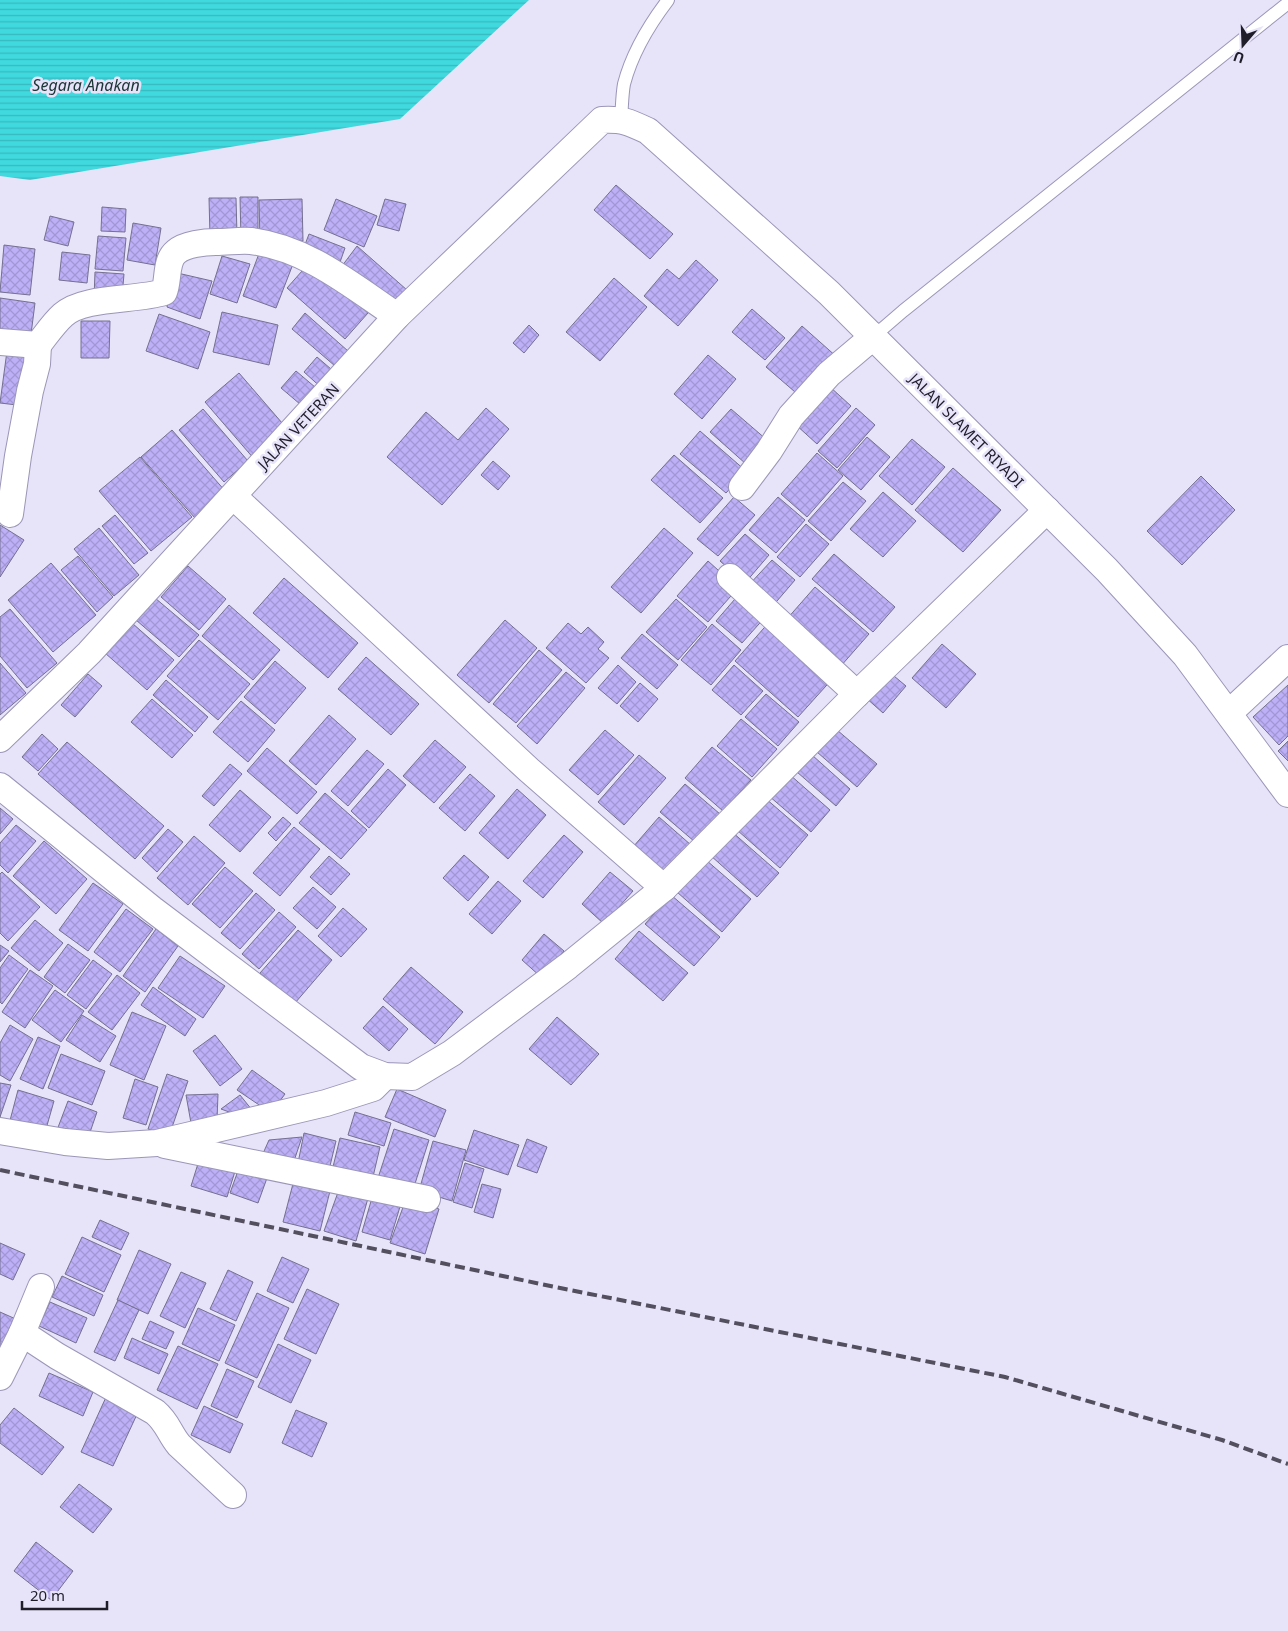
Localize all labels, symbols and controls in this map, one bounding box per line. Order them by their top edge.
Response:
north arrow [1218,20,1268,70]
text: U [1231,47,1247,68]
water label: Segara Anakan [32,74,140,96]
street label: JALAN SLAMET RIYADI [904,367,1028,491]
street label: JALAN VETERAN [252,379,343,475]
scale bar [22,1578,108,1610]
text: 20 m [30,1585,65,1605]

